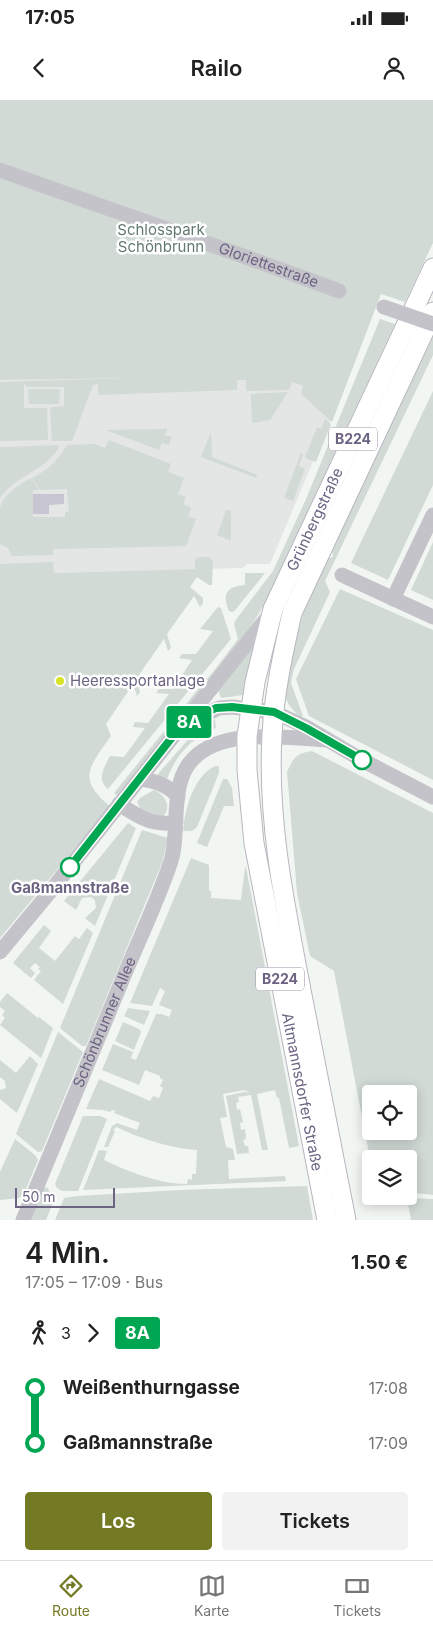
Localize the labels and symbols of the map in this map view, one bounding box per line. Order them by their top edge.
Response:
park label: Schlosspark Schönbrunn [117,220,205,256]
street label: Gloriettestraße [216,238,321,292]
road number: B224 [329,428,377,450]
street label: Grünbergstraße [282,464,347,574]
place label: Heeressportanlage [70,671,205,690]
marker: Heeressportanlage [54,675,66,687]
line badge: 8A [166,706,212,738]
unlabelled marker [352,750,372,770]
marker: Gaßmannstraße [60,857,80,877]
place label: Gaßmannstraße [11,878,129,897]
street label: Schönbrunner Allee [68,954,140,1090]
road number: B224 [256,968,304,991]
street label: Altmannsdorfer Straße [278,1011,327,1173]
scale bar [15,1185,115,1208]

